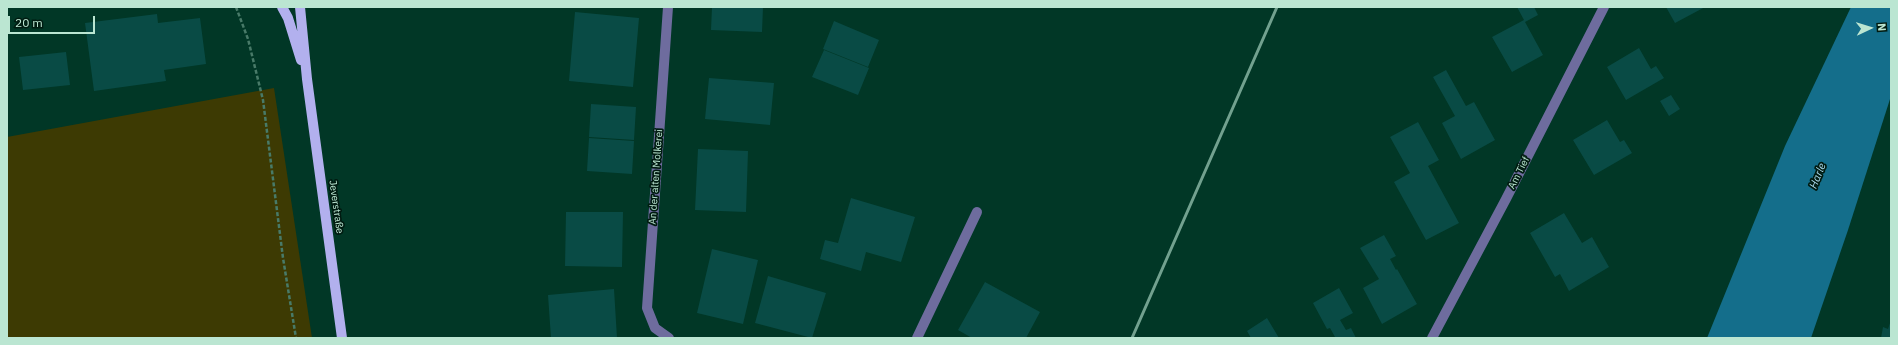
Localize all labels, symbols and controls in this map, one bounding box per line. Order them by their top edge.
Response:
scale bar [10,8,97,34]
north arrow [1850,8,1890,48]
text: 20 m [15,15,43,30]
text: N [1875,23,1889,32]
street label: An der alten Molkerei [647,129,665,225]
street label: Am Tief [1506,155,1532,191]
water label: Harle [1807,161,1829,191]
street label: Jeverstraße [326,180,346,234]

